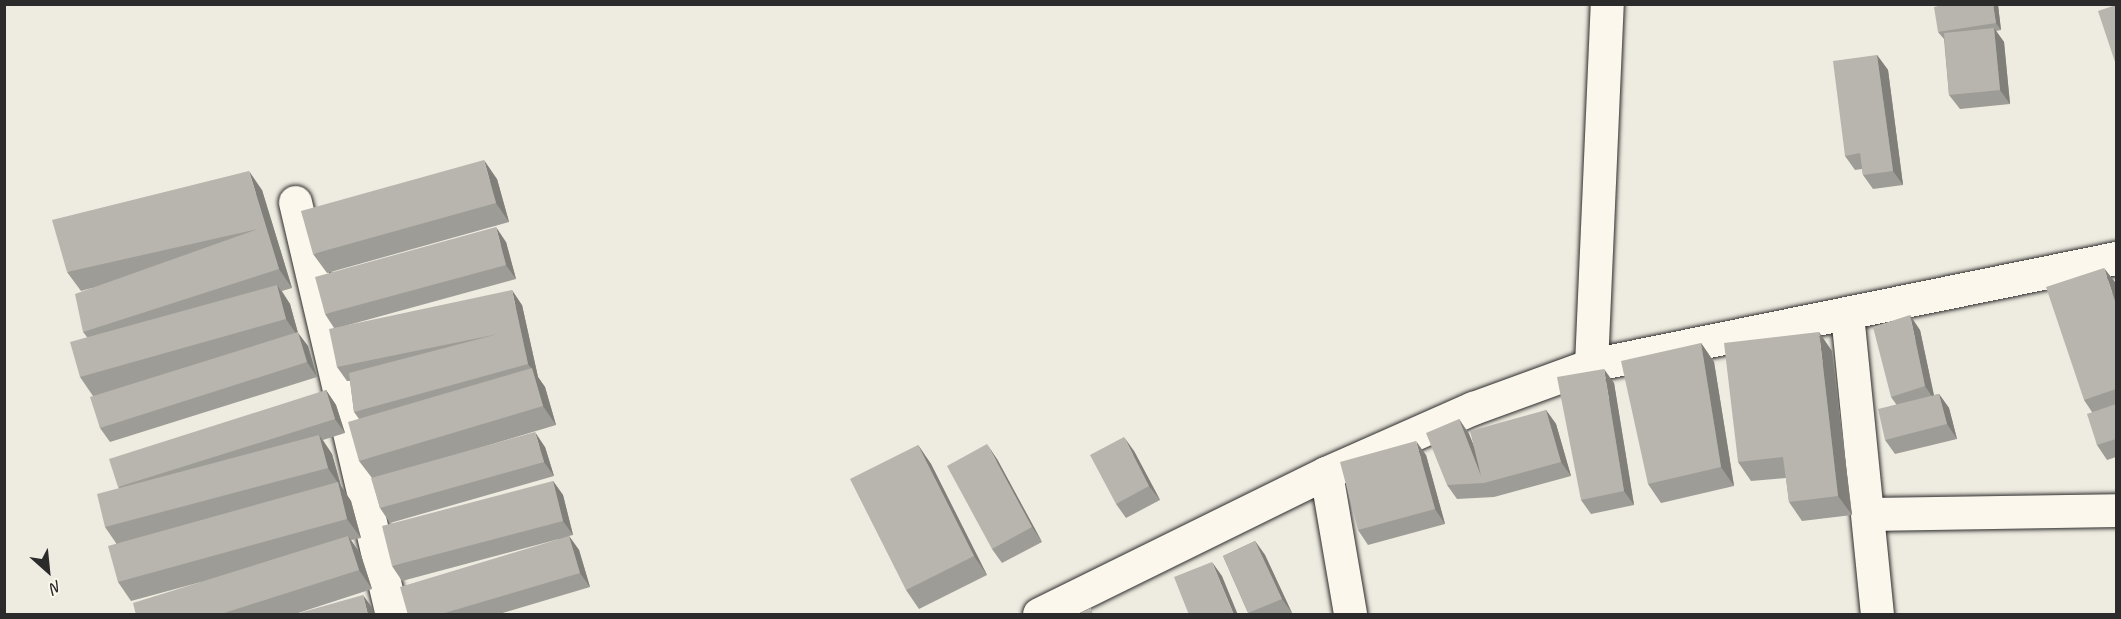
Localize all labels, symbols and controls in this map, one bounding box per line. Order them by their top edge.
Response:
north arrow [18,541,78,601]
text: N [47,576,65,598]

